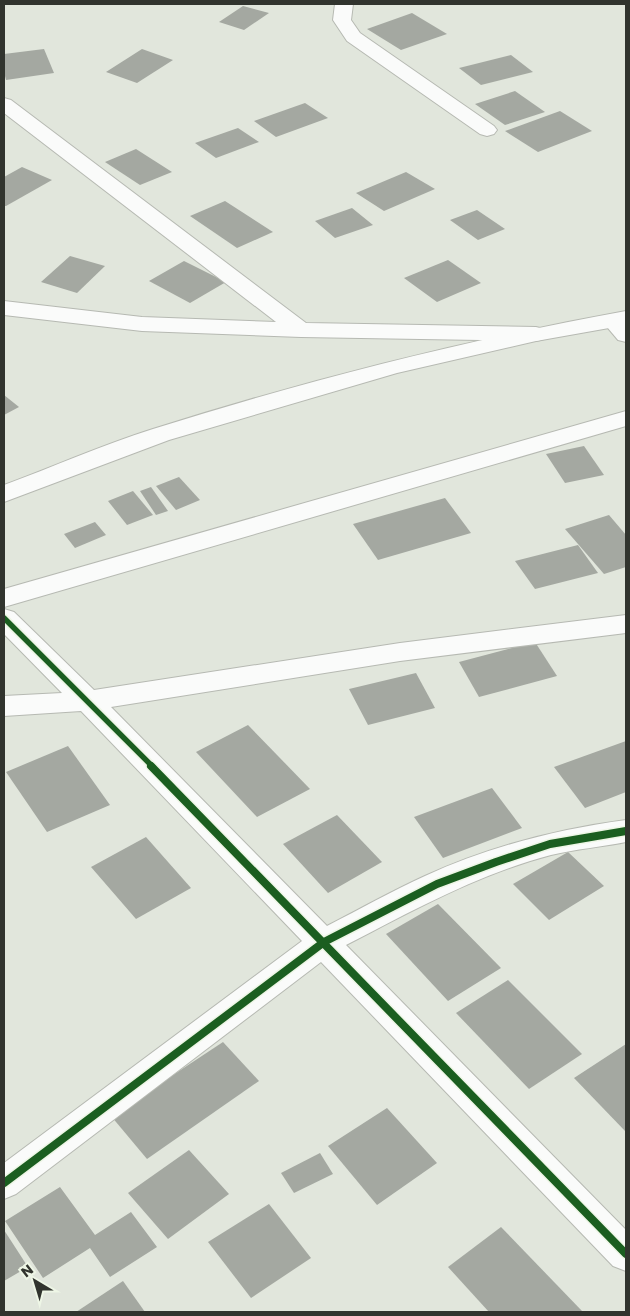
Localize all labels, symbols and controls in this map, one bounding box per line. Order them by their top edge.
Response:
north arrow [10,1256,60,1306]
text: N [17,1260,37,1282]

